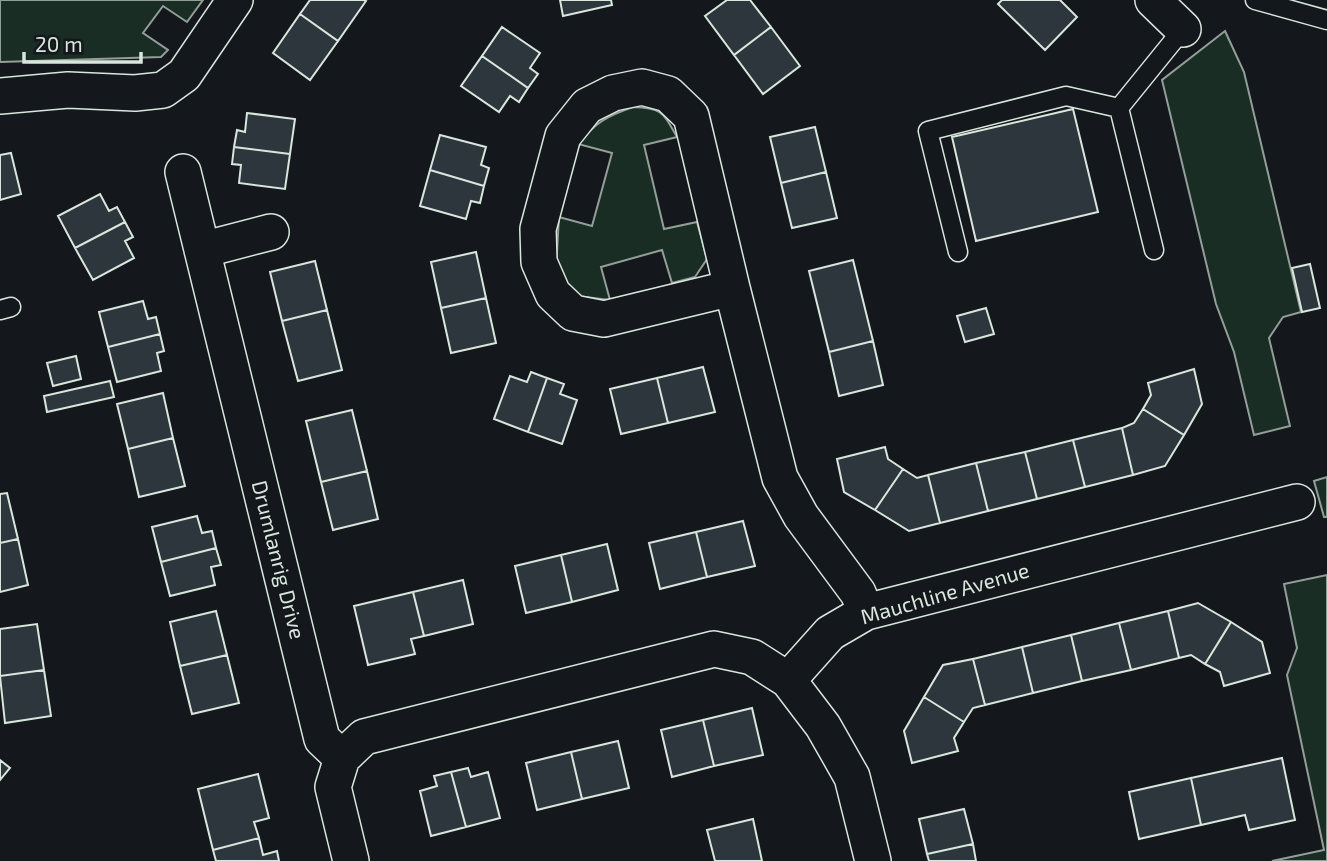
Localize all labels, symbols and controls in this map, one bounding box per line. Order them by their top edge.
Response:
scale bar [24,21,142,65]
text: 20 m [35,31,83,56]
street label: Drumlanrig Drive [248,478,311,642]
street label: Mauchline Avenue [858,557,1032,629]

